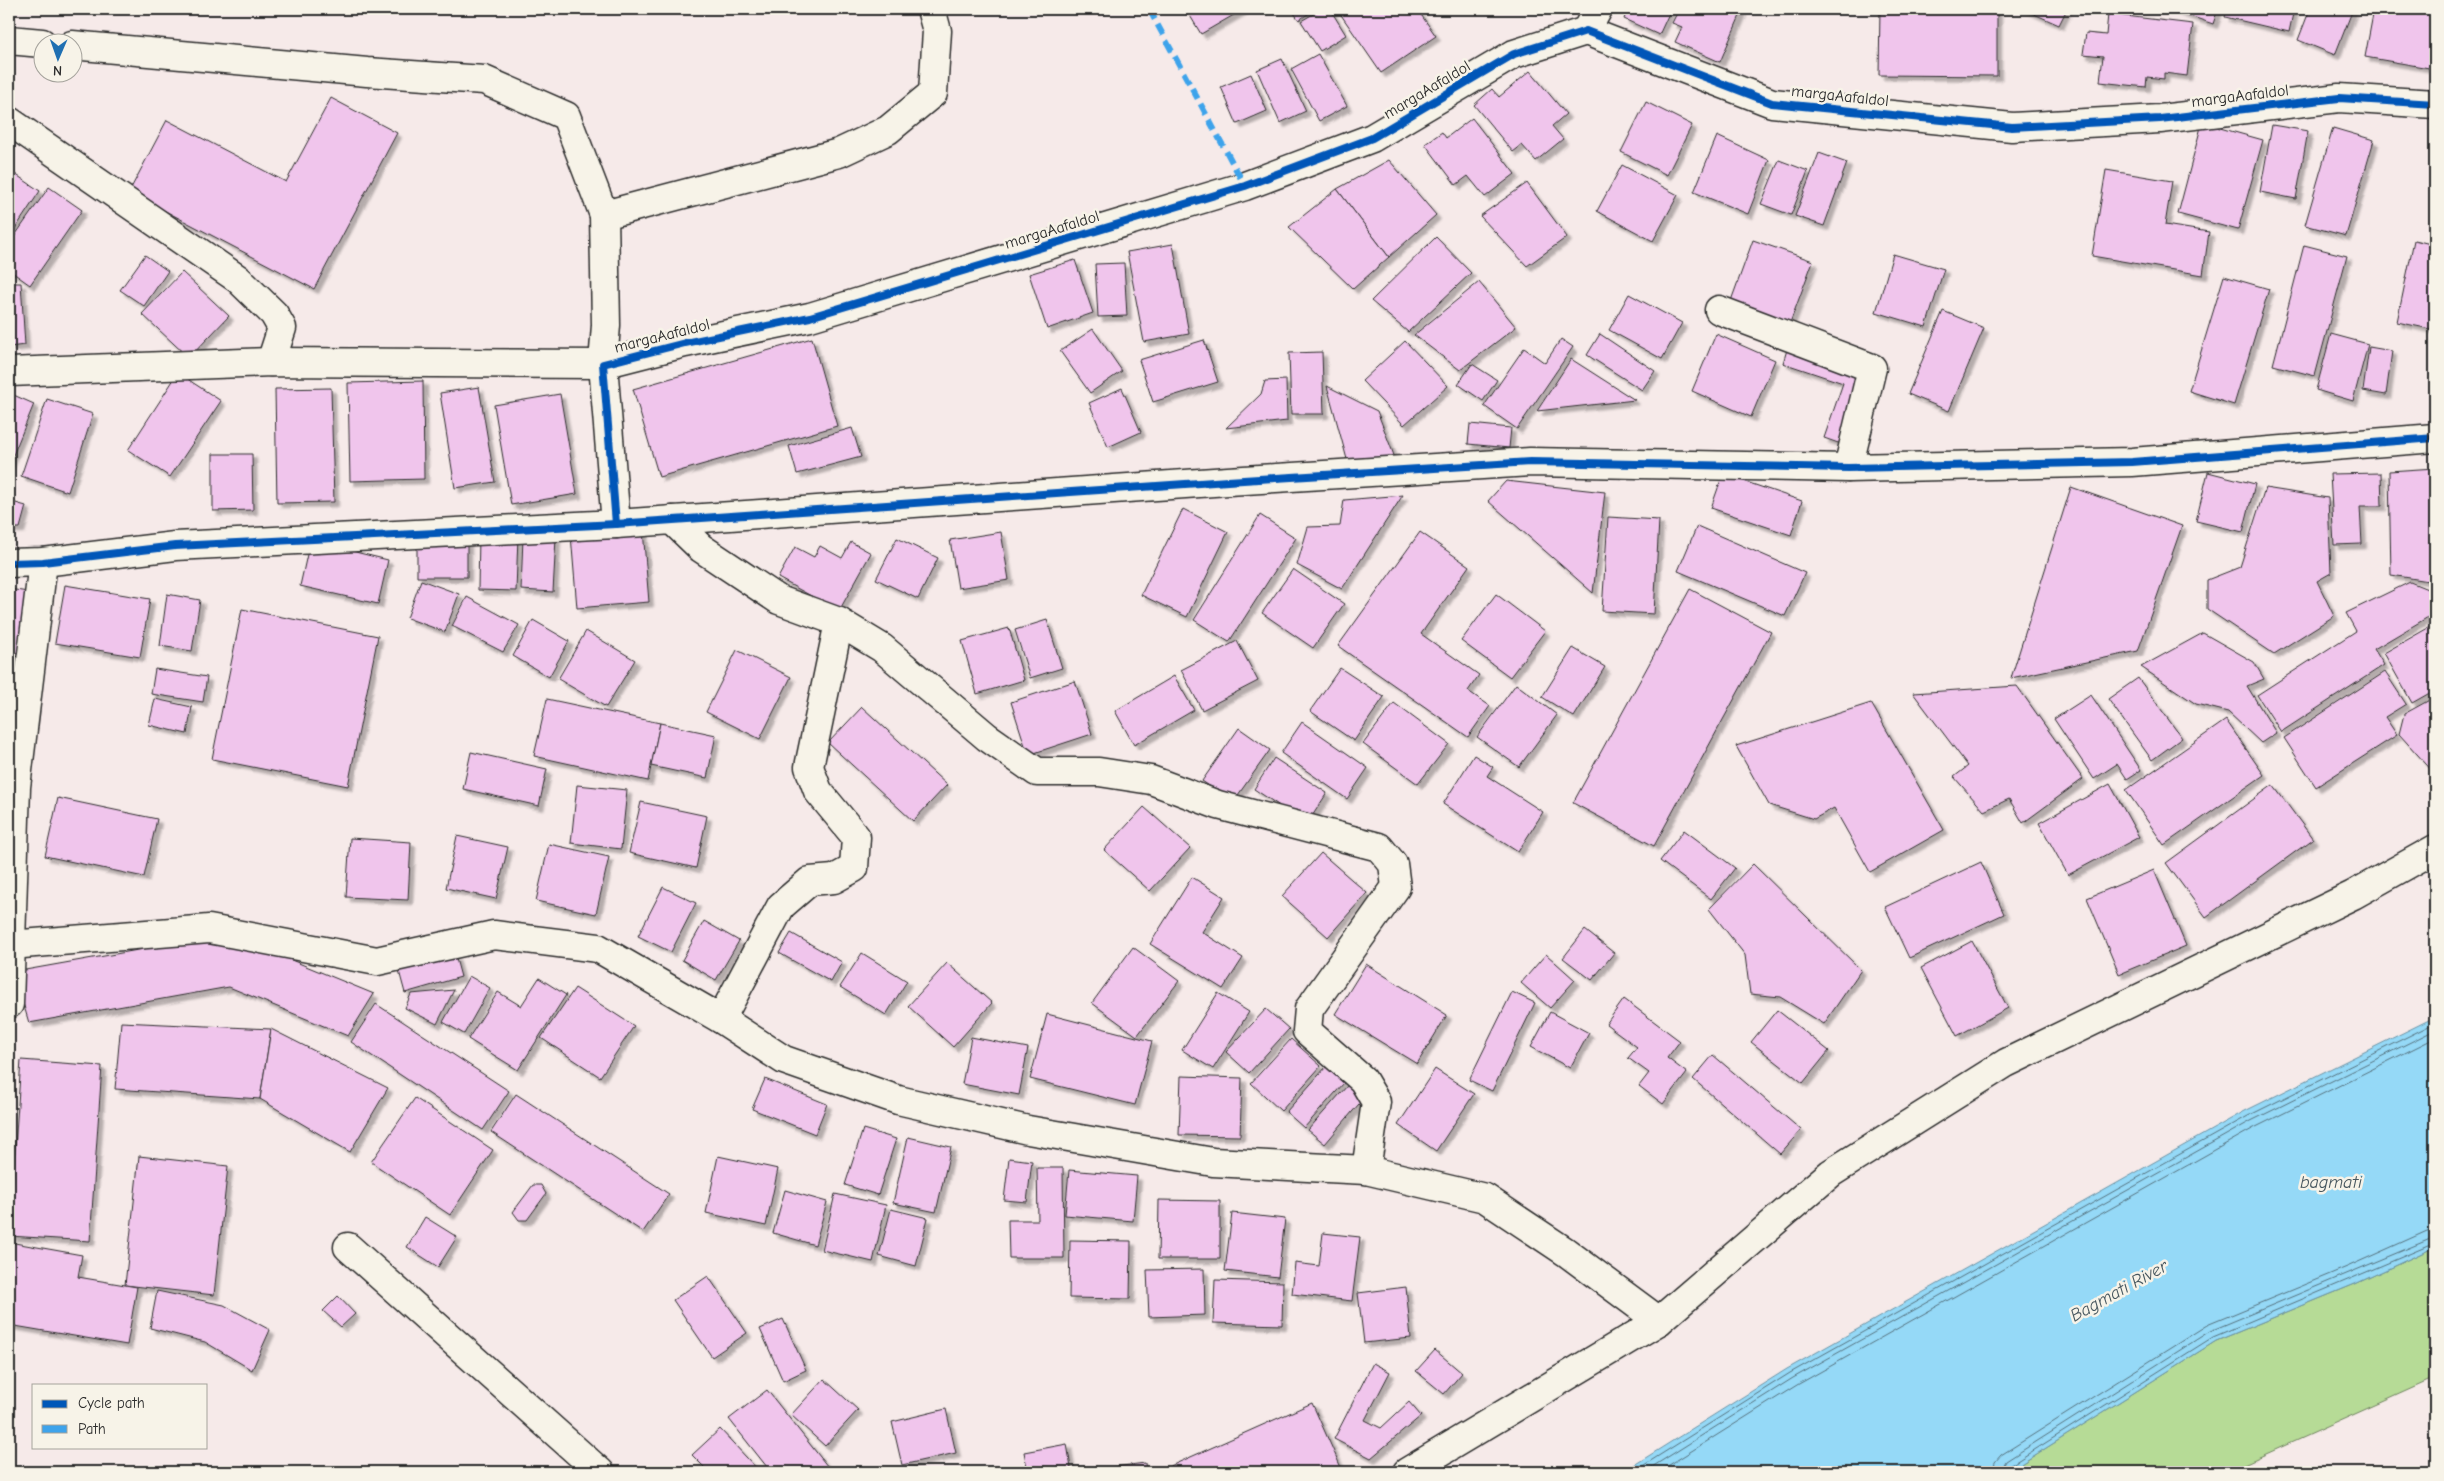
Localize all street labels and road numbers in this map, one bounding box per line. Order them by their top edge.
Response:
street label: margaAafaldol [1380,57,1474,123]
street label: margaAafaldol [2190,81,2290,111]
street label: margaAafaldol [1790,82,1890,110]
street label: margaAafaldol [1002,207,1102,253]
street label: margaAafaldol [612,315,712,357]

